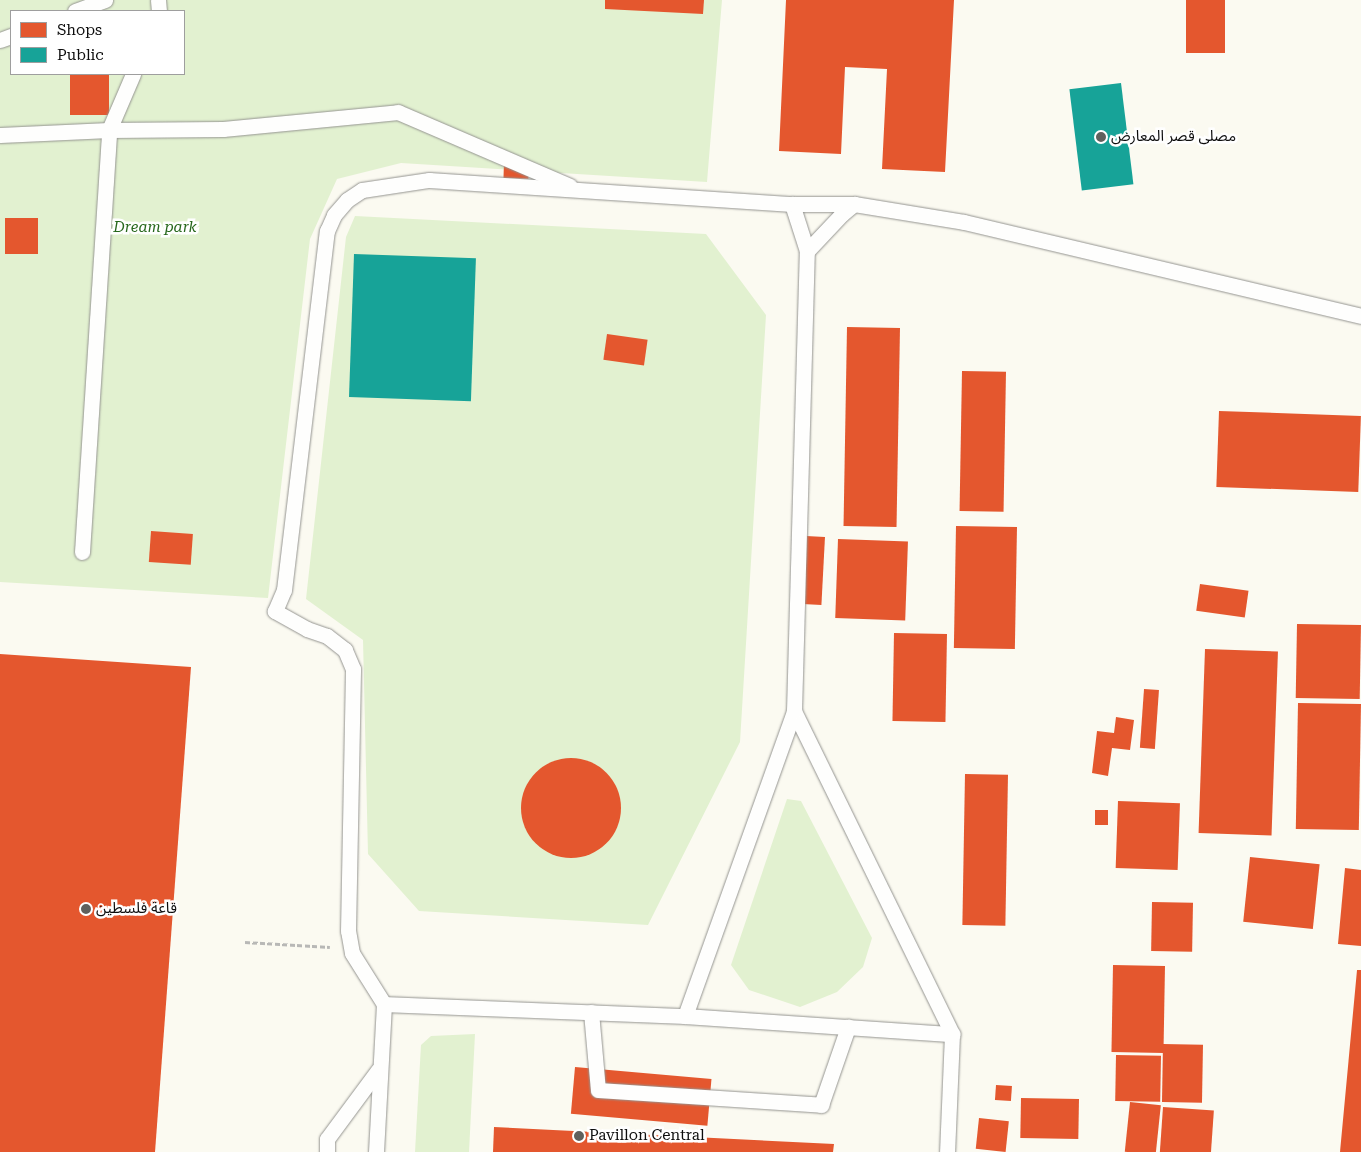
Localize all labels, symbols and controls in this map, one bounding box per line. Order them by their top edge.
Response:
legend [10,10,185,75]
text: Shops [57,21,102,39]
text: Public [57,46,104,64]
place label: مصلى قصر المعارض [1111,128,1236,146]
marker: مصلى قصر المعارض [1095,131,1107,143]
park label: Dream park [113,219,197,237]
place label: قاعة فلسطين [96,900,177,918]
marker: قاعة فلسطين [80,903,92,915]
place label: Pavillon Central [589,1127,705,1145]
marker: Pavillon Central [573,1130,585,1142]

